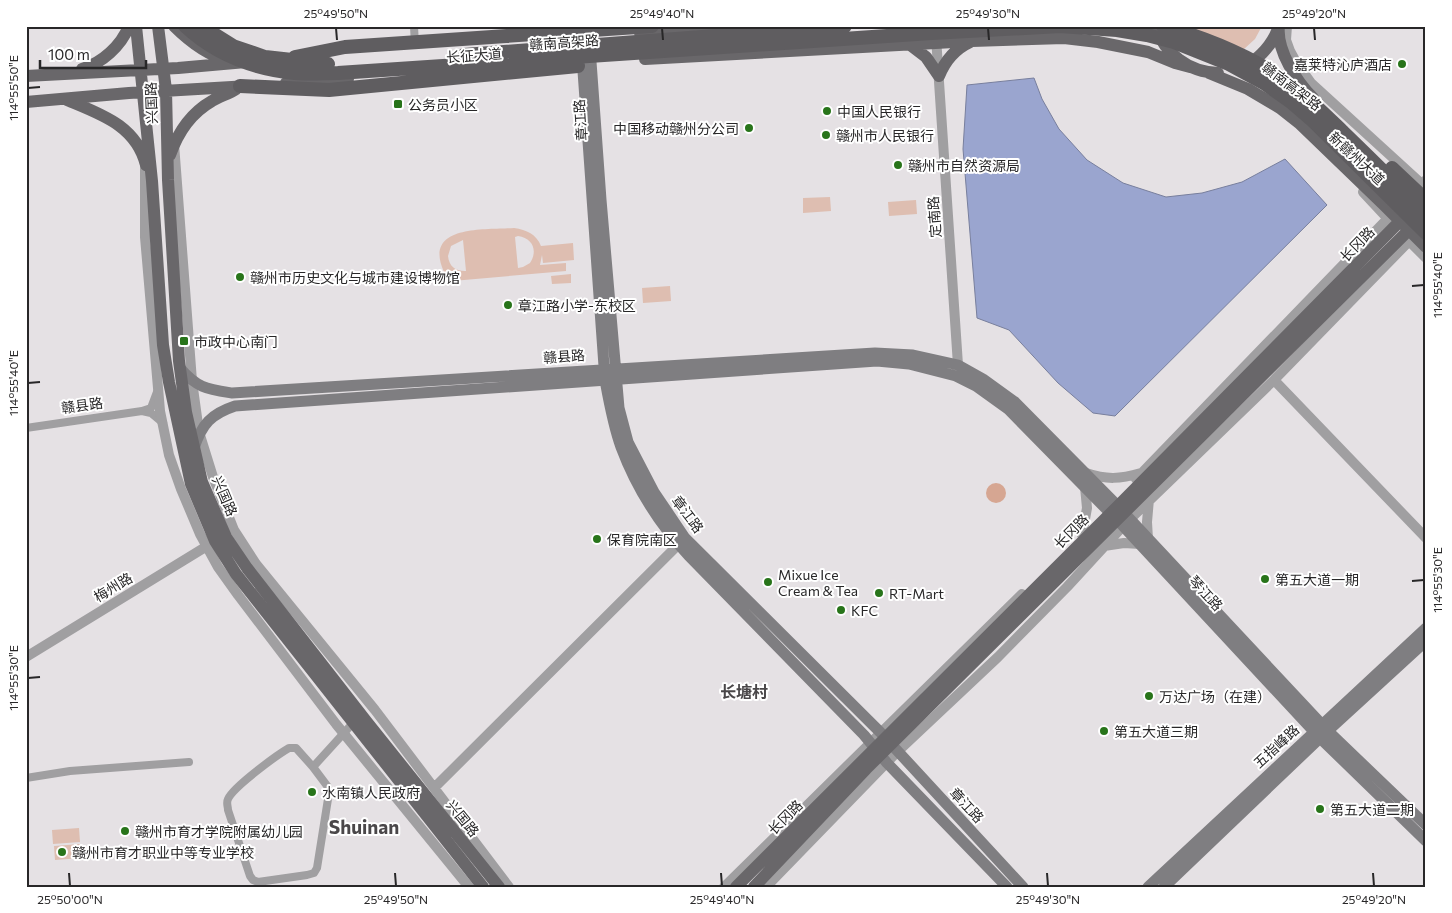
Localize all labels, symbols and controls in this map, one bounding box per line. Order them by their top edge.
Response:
text: 25°49'50"N [304,6,368,20]
text: 25°49'40"N [630,6,694,20]
text: 25°49'30"N [956,6,1020,20]
text: 25°49'20"N [1282,6,1346,20]
street label: 赣南高架路 [528,31,600,53]
scale bar [40,38,146,70]
text: 100 m [48,45,90,63]
street label: 长征大道 [445,45,503,65]
text: 114°55'50"E [6,55,20,121]
place label: 嘉莱特沁庐酒店 [1294,56,1392,73]
street label: 赣南高架路 [1259,58,1325,114]
marker: 嘉莱特沁庐酒店 [1396,58,1408,70]
street label: 兴国路 [142,82,160,124]
place label: 公务员小区 [408,96,478,113]
marker: 公务员小区 [392,98,404,110]
street label: 章江路 [570,98,590,142]
place label: 中国人民银行 [837,103,921,120]
marker: 中国人民银行 [821,105,833,117]
place label: 中国移动赣州分公司 [613,120,739,137]
marker: 中国移动赣州分公司 [743,122,755,134]
place label: 赣州市人民银行 [836,127,934,144]
street label: 新赣州大道 [1326,128,1388,188]
marker: 赣州市人民银行 [820,129,832,141]
place label: 赣州市自然资源局 [908,157,1020,174]
marker: 赣州市自然资源局 [892,159,904,171]
street label: 定南路 [924,195,944,239]
street label: 长冈路 [1336,223,1378,265]
text: 114°55'40"E [1430,252,1444,318]
place label: 赣州市历史文化与城市建设博物馆 [250,269,460,286]
marker: 赣州市历史文化与城市建设博物馆 [234,271,246,283]
place label: 章江路小学-东校区 [518,297,636,314]
marker: 章江路小学-东校区 [502,299,514,311]
place label: 市政中心南门 [194,333,278,350]
marker: 市政中心南门 [178,335,190,347]
street label: 赣县路 [542,346,586,366]
text: 114°55'40"E [6,350,20,416]
street label: 赣县路 [60,394,104,416]
street label: 兴国路 [209,473,241,519]
street label: 章江路 [669,492,707,536]
street label: 长冈路 [1050,510,1092,552]
place label: 保育院南区 [607,531,677,548]
marker: 保育院南区 [591,533,603,545]
text: 114°55'30"E [1430,547,1444,613]
place label: Mixue Ice Cream & Tea [778,566,858,599]
street label: 梅州路 [91,569,135,605]
place label: 第五大道一期 [1275,571,1359,588]
street label: 琴江路 [1185,572,1227,614]
marker: 第五大道一期 [1259,573,1271,585]
marker: Mixue Ice Cream & Tea [762,576,774,588]
place label: RT-Mart [889,585,944,602]
marker: RT-Mart [873,587,885,599]
place label: KFC [851,602,878,619]
marker: KFC [835,604,847,616]
text: 114°55'30"E [6,645,20,711]
district label: 长塘村 [720,682,768,701]
place label: 万达广场（在建） [1159,688,1271,705]
marker: 万达广场（在建） [1143,690,1155,702]
street label: 五指峰路 [1250,721,1302,771]
place label: 第五大道三期 [1114,723,1198,740]
marker: 第五大道三期 [1098,725,1110,737]
place label: 水南镇人民政府 [322,784,420,801]
street label: 章江路 [946,784,988,826]
marker: 水南镇人民政府 [306,786,318,798]
street label: 兴国路 [443,796,483,840]
street label: 长冈路 [764,796,806,838]
place label: 第五大道二期 [1330,801,1414,818]
marker: 第五大道二期 [1314,803,1326,815]
district label: Shuinan [329,815,399,838]
place label: 赣州市育才学院附属幼儿园 [135,823,303,840]
marker: 赣州市育才学院附属幼儿园 [119,825,131,837]
place label: 赣州市育才职业中等专业学校 [72,844,254,861]
marker: 赣州市育才职业中等专业学校 [56,846,68,858]
text: 25°50'00"N [37,892,103,906]
text: 25°49'50"N [364,892,428,906]
text: 25°49'40"N [690,892,754,906]
text: 25°49'30"N [1016,892,1080,906]
text: 25°49'20"N [1342,892,1406,906]

